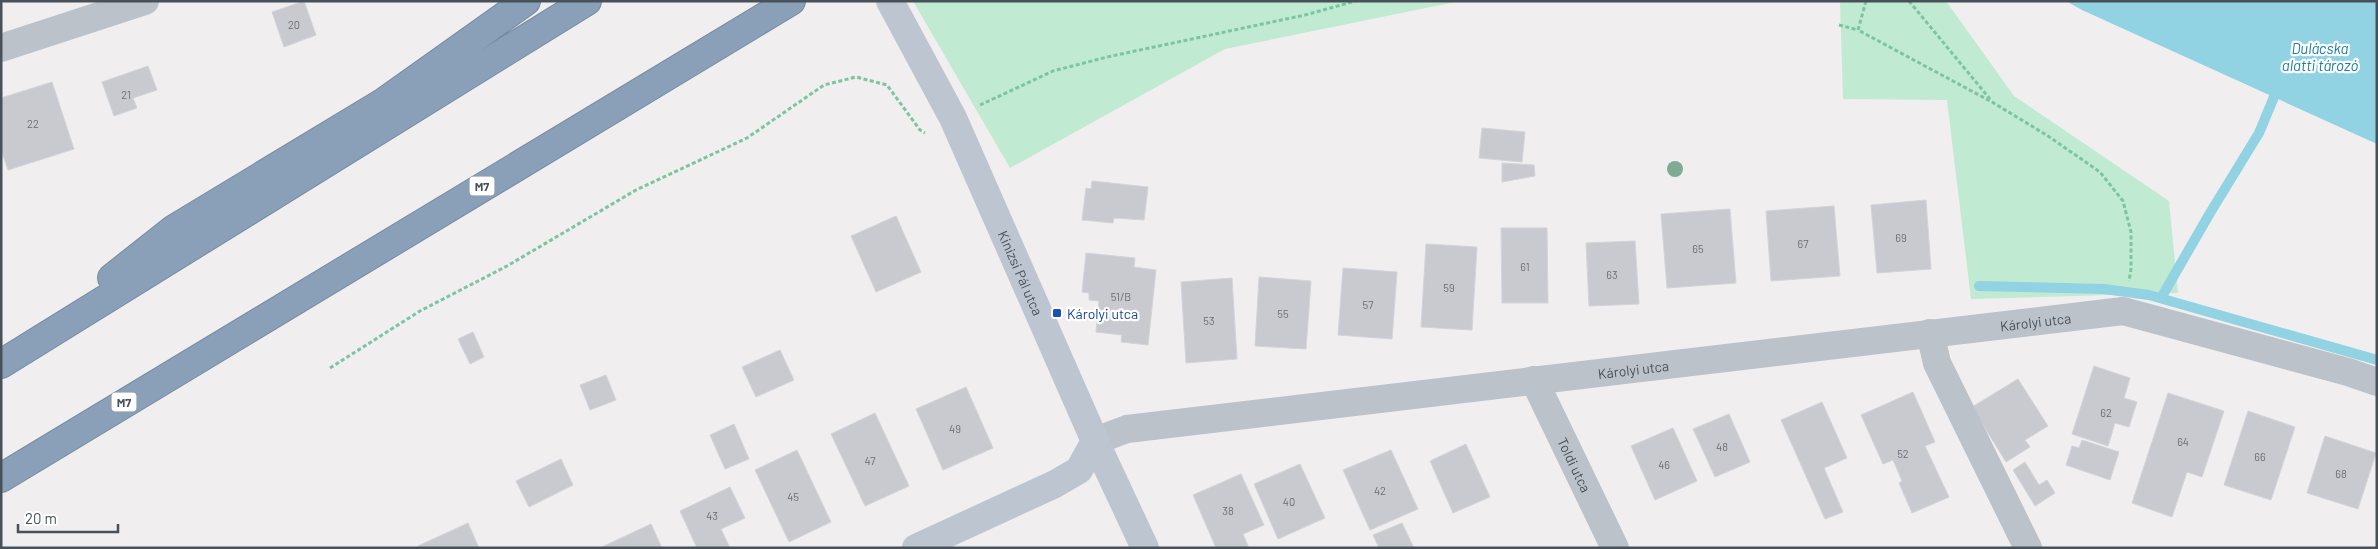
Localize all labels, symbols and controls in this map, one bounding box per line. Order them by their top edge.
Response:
house number: 20 [288,18,300,31]
water label: Dulácska alatti tározó [2282,39,2358,74]
house number: 21 [121,88,131,101]
house number: 22 [27,117,39,130]
road number: M7 [470,177,494,196]
street label: Kinizsi Pál utca [995,228,1047,318]
house number: 69 [1895,231,1907,244]
house number: 67 [1798,237,1808,250]
house number: 65 [1692,242,1704,255]
house number: 61 [1520,260,1530,273]
house number: 63 [1606,268,1618,281]
house number: 59 [1443,281,1455,294]
house number: 51/B [1111,290,1131,303]
house number: 57 [1363,298,1373,311]
place label: Károlyi utca [1067,305,1138,322]
marker: Károlyi utca [1051,307,1063,319]
house number: 55 [1277,307,1289,320]
street label: Károlyi utca [1999,309,2072,334]
house number: 53 [1203,314,1215,327]
street label: Károlyi utca [1597,356,1670,382]
road number: M7 [112,392,136,412]
house number: 62 [2100,406,2112,419]
house number: 49 [949,422,961,435]
street label: Toldi utca [1554,435,1595,495]
house number: 64 [2177,435,2189,448]
house number: 48 [1716,440,1728,453]
house number: 52 [1897,447,1909,460]
house number: 66 [2254,450,2266,463]
house number: 47 [865,454,875,467]
house number: 46 [1658,458,1670,471]
house number: 68 [2335,467,2347,480]
house number: 42 [1374,484,1386,497]
house number: 45 [787,490,799,503]
house number: 40 [1283,495,1295,508]
scale bar [18,502,118,534]
house number: 38 [1222,504,1234,517]
text: 20 m [25,509,57,527]
house number: 43 [706,509,718,522]

